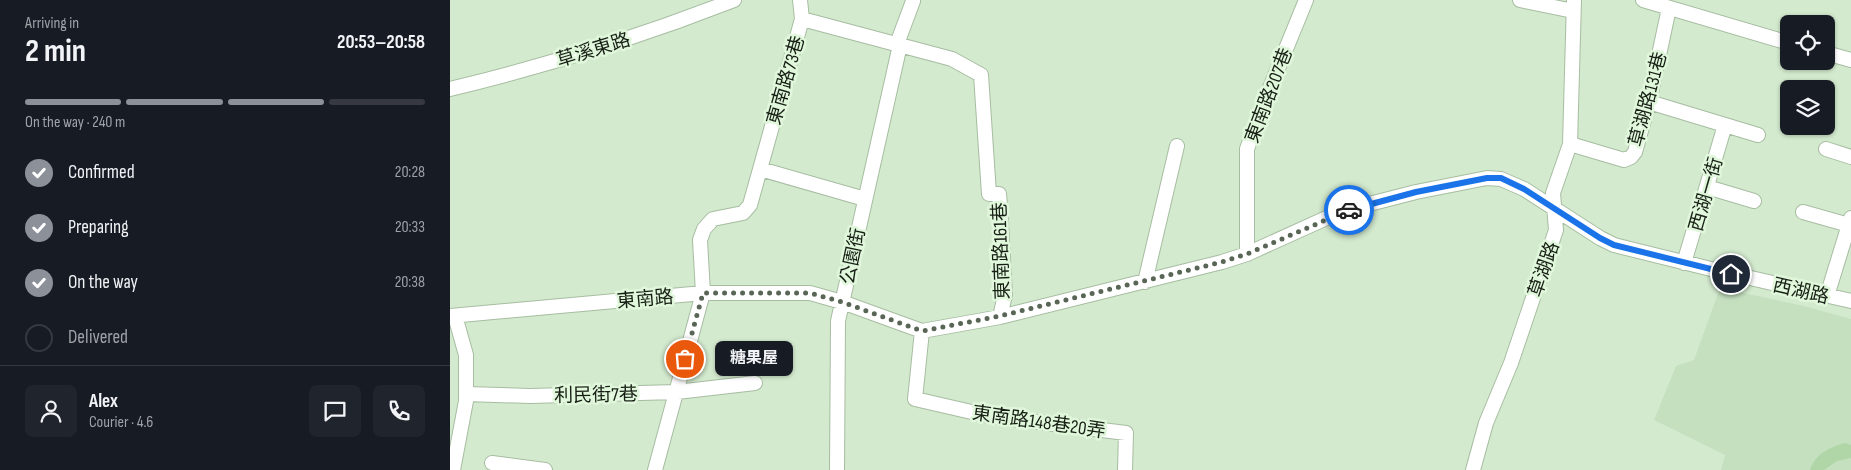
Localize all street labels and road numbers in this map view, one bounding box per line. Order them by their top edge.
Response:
street label: 草溪東路 [554,28,633,73]
street label: 東南路73巷 [763,33,810,128]
street label: 東南路207巷 [1241,45,1298,146]
street label: 草湖路131巷 [1625,49,1672,149]
street label: 西湖一街 [1685,155,1728,234]
street label: 東南路161巷 [988,202,1015,300]
street label: 公園街 [836,226,871,287]
street label: 草湖路 [1524,239,1565,300]
street label: 西湖路 [1770,274,1831,309]
street label: 東南路 [616,286,675,313]
street label: 利民街7巷 [554,383,638,408]
street label: 東南路148巷20弄 [971,402,1107,443]

